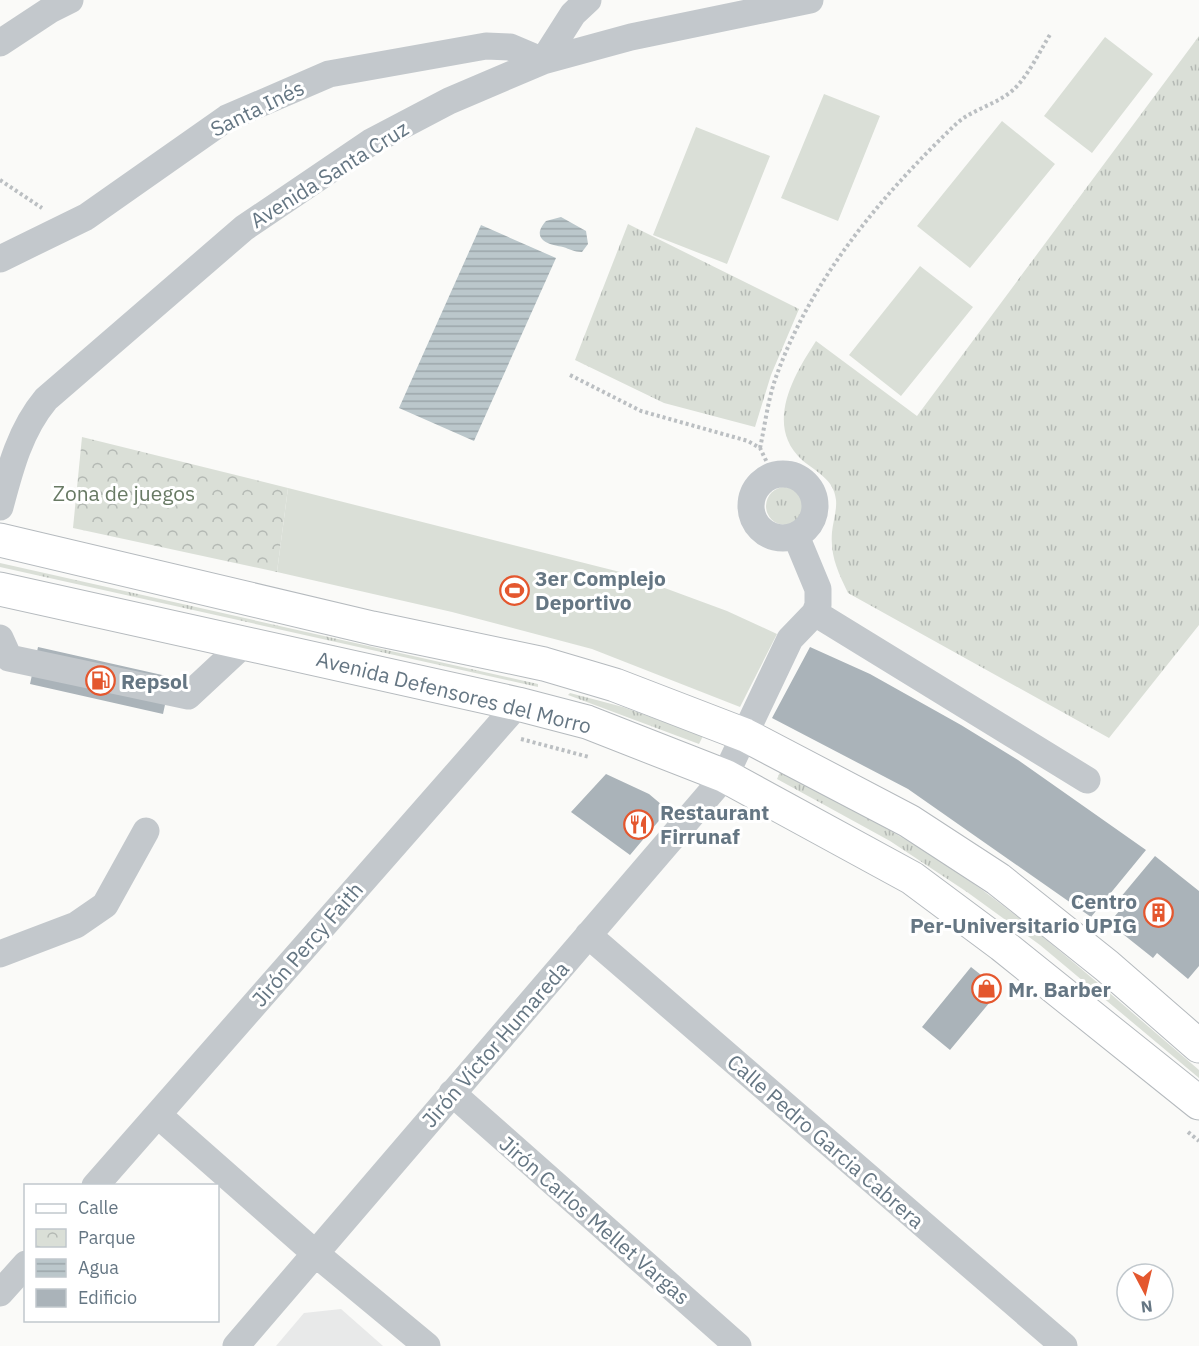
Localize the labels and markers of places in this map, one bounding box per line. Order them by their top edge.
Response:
place label: 3er Complejo Deportivo [535,564,666,616]
sports icon: 3er Complejo Deportivo [498,574,530,606]
fuel station icon: Repsol [84,665,116,697]
place label: Repsol [121,667,188,695]
place label: Restaurant Firrunaf [660,798,769,850]
restaurant icon: Restaurant Firrunaf [623,808,655,840]
place label: Centro Per-Universitario UPIG [910,887,1137,939]
building icon: Centro Per-Universitario UPIG [1142,897,1174,929]
shop icon: Mr. Barber [971,973,1003,1005]
place label: Mr. Barber [1008,975,1111,1003]

